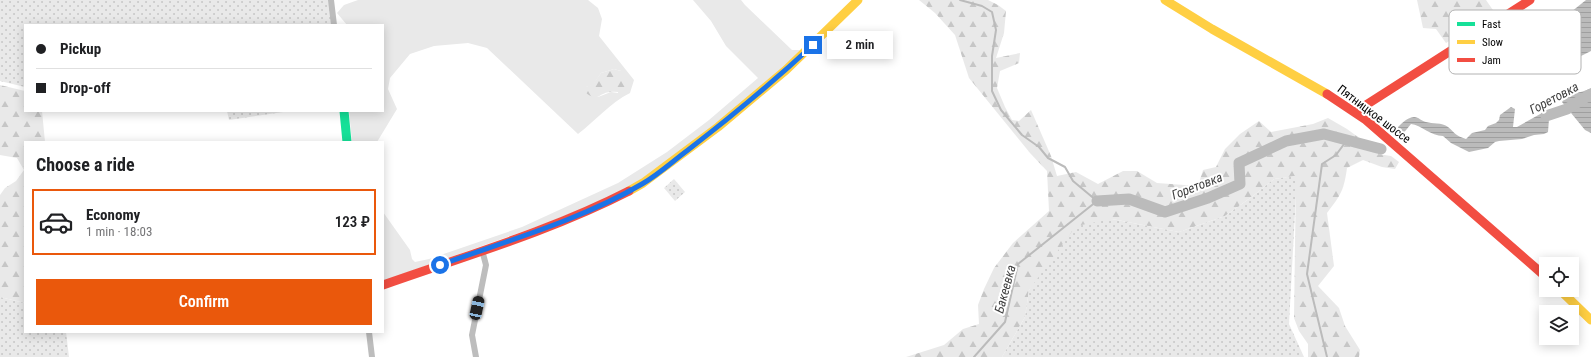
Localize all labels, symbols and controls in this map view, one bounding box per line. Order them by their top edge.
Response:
legend [1449,10,1581,74]
text: Fast [1482,18,1501,31]
callout: 2 min [827,31,893,59]
route end [804,36,822,54]
text: Slow [1482,36,1503,49]
text: 2 min [846,37,874,52]
text: Pickup [60,40,101,58]
text: Jam [1482,54,1501,67]
text: Drop-off [60,79,111,97]
water label: Горетовка [1527,79,1581,117]
street label: Пятницкое шоссе [1335,82,1414,146]
text: Choose a ride [36,154,135,175]
water label: Горетовка [1169,169,1225,203]
icon: car [38,204,74,240]
text: Economy [86,206,140,224]
text: 123 ₽ [335,213,370,231]
text: 1 min · 18:03 [86,224,152,239]
route start [431,256,449,274]
map controls [1539,257,1579,345]
button: locate [1539,257,1579,297]
water label: Бакеевка [991,263,1019,315]
button: Confirm [36,279,372,325]
car [469,295,485,321]
button: layers [1539,305,1579,345]

